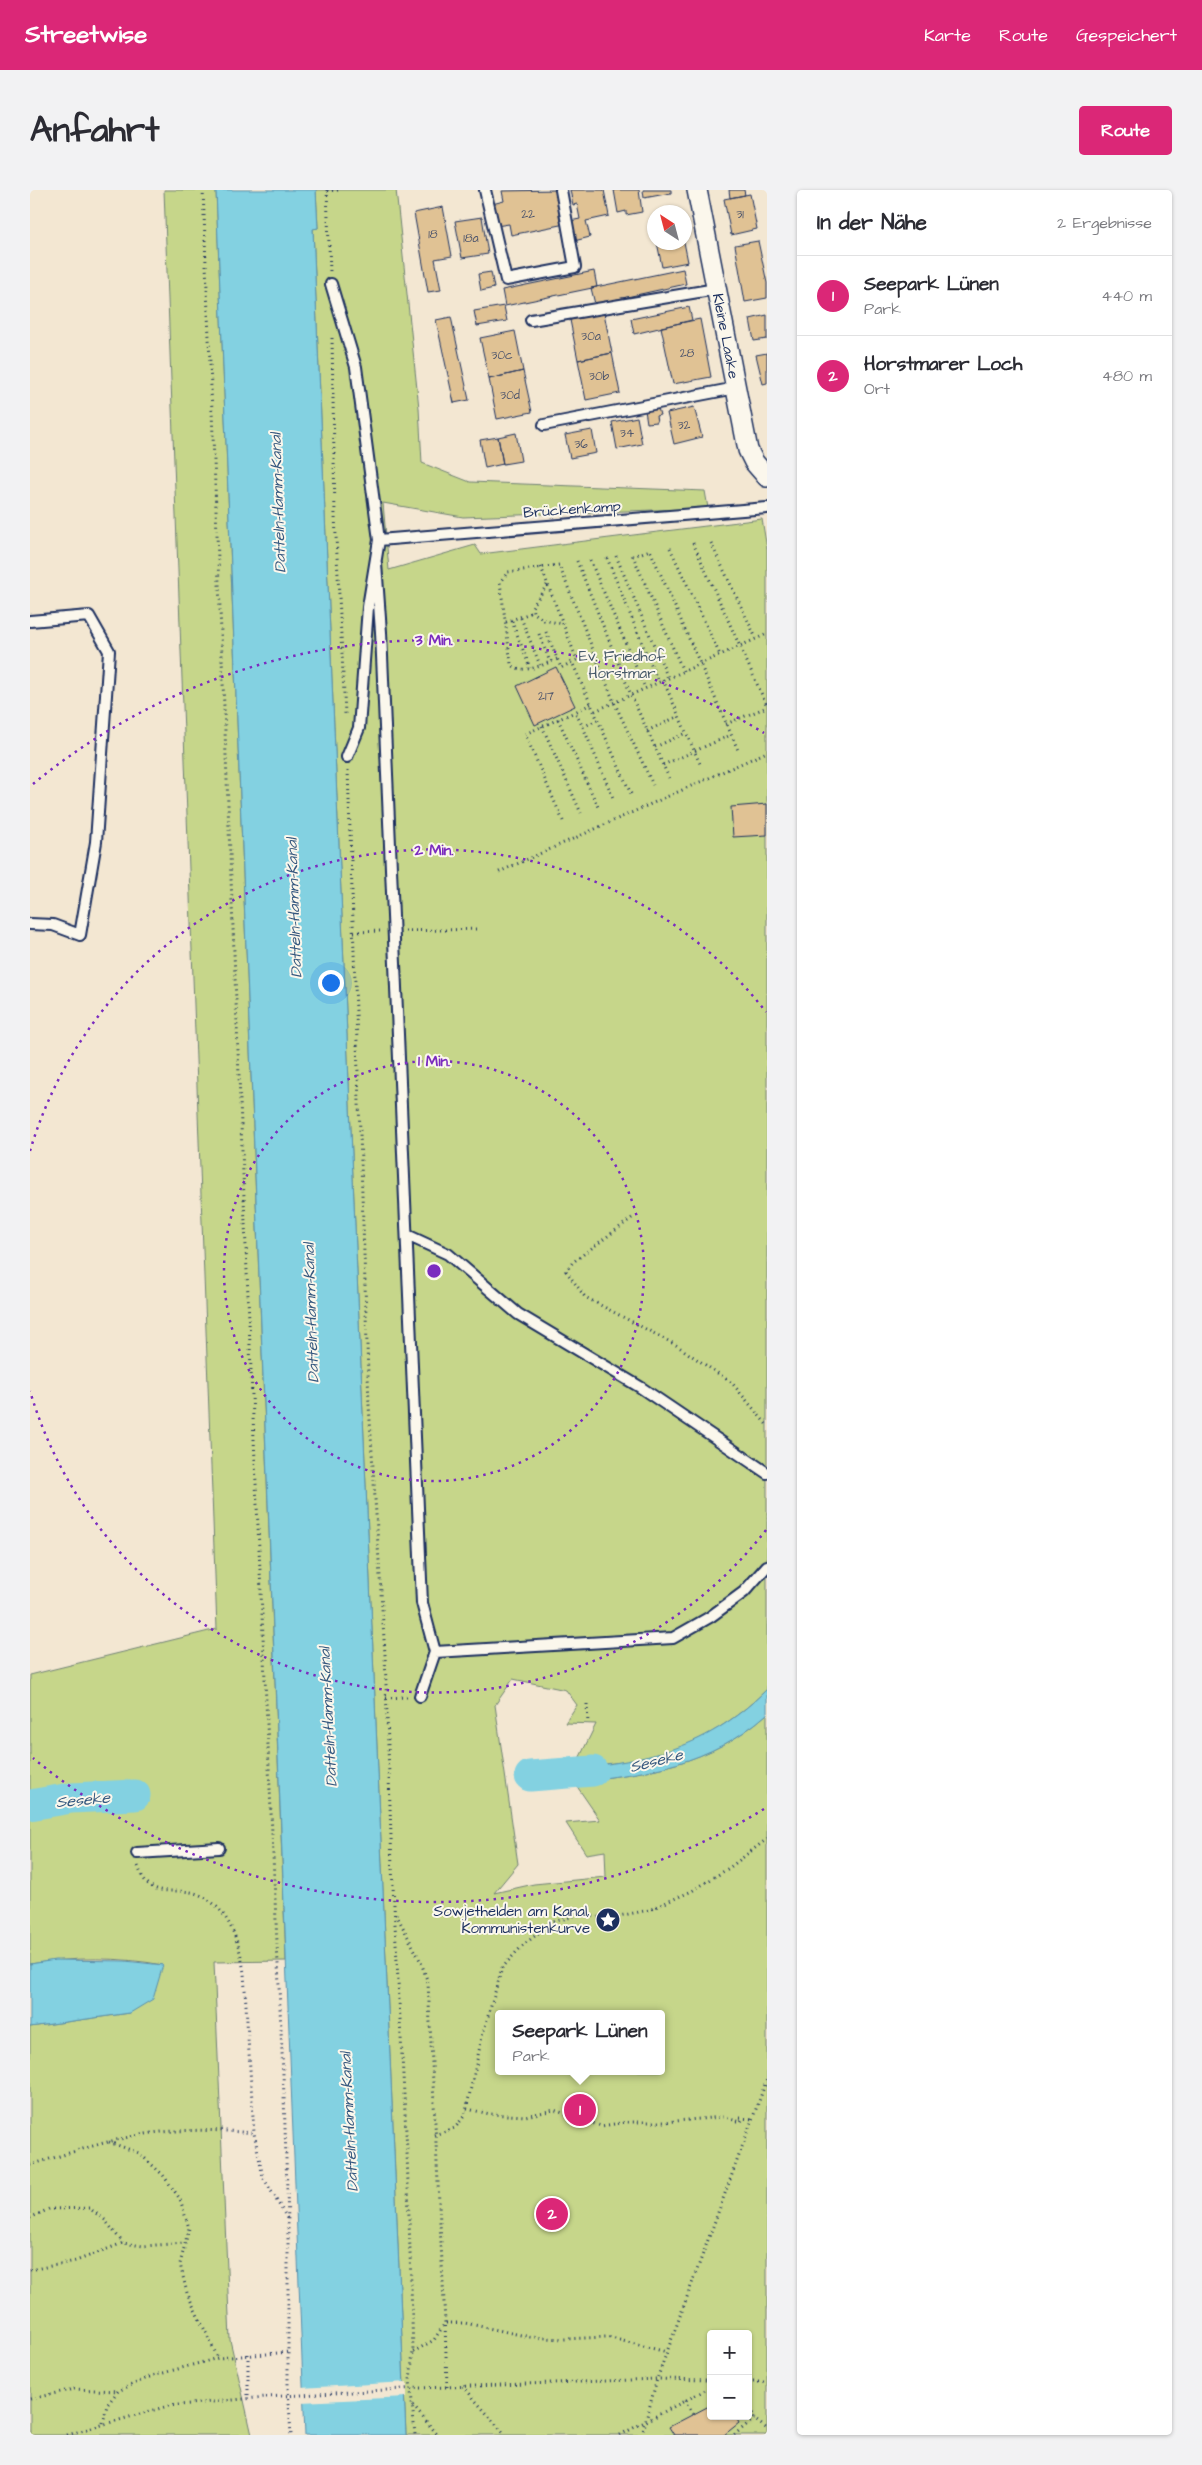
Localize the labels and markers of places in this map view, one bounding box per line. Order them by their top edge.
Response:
centre of rings [425,1262,443,1280]
place label: Sowjethelden am Kanal, Kommunistenkurve [434,1901,590,1939]
place icon: Sowjethelden am Kanal, Kommunistenkurve [595,1907,621,1933]
pin: 1 [564,2091,596,2129]
pin: 2 [536,2195,568,2233]

